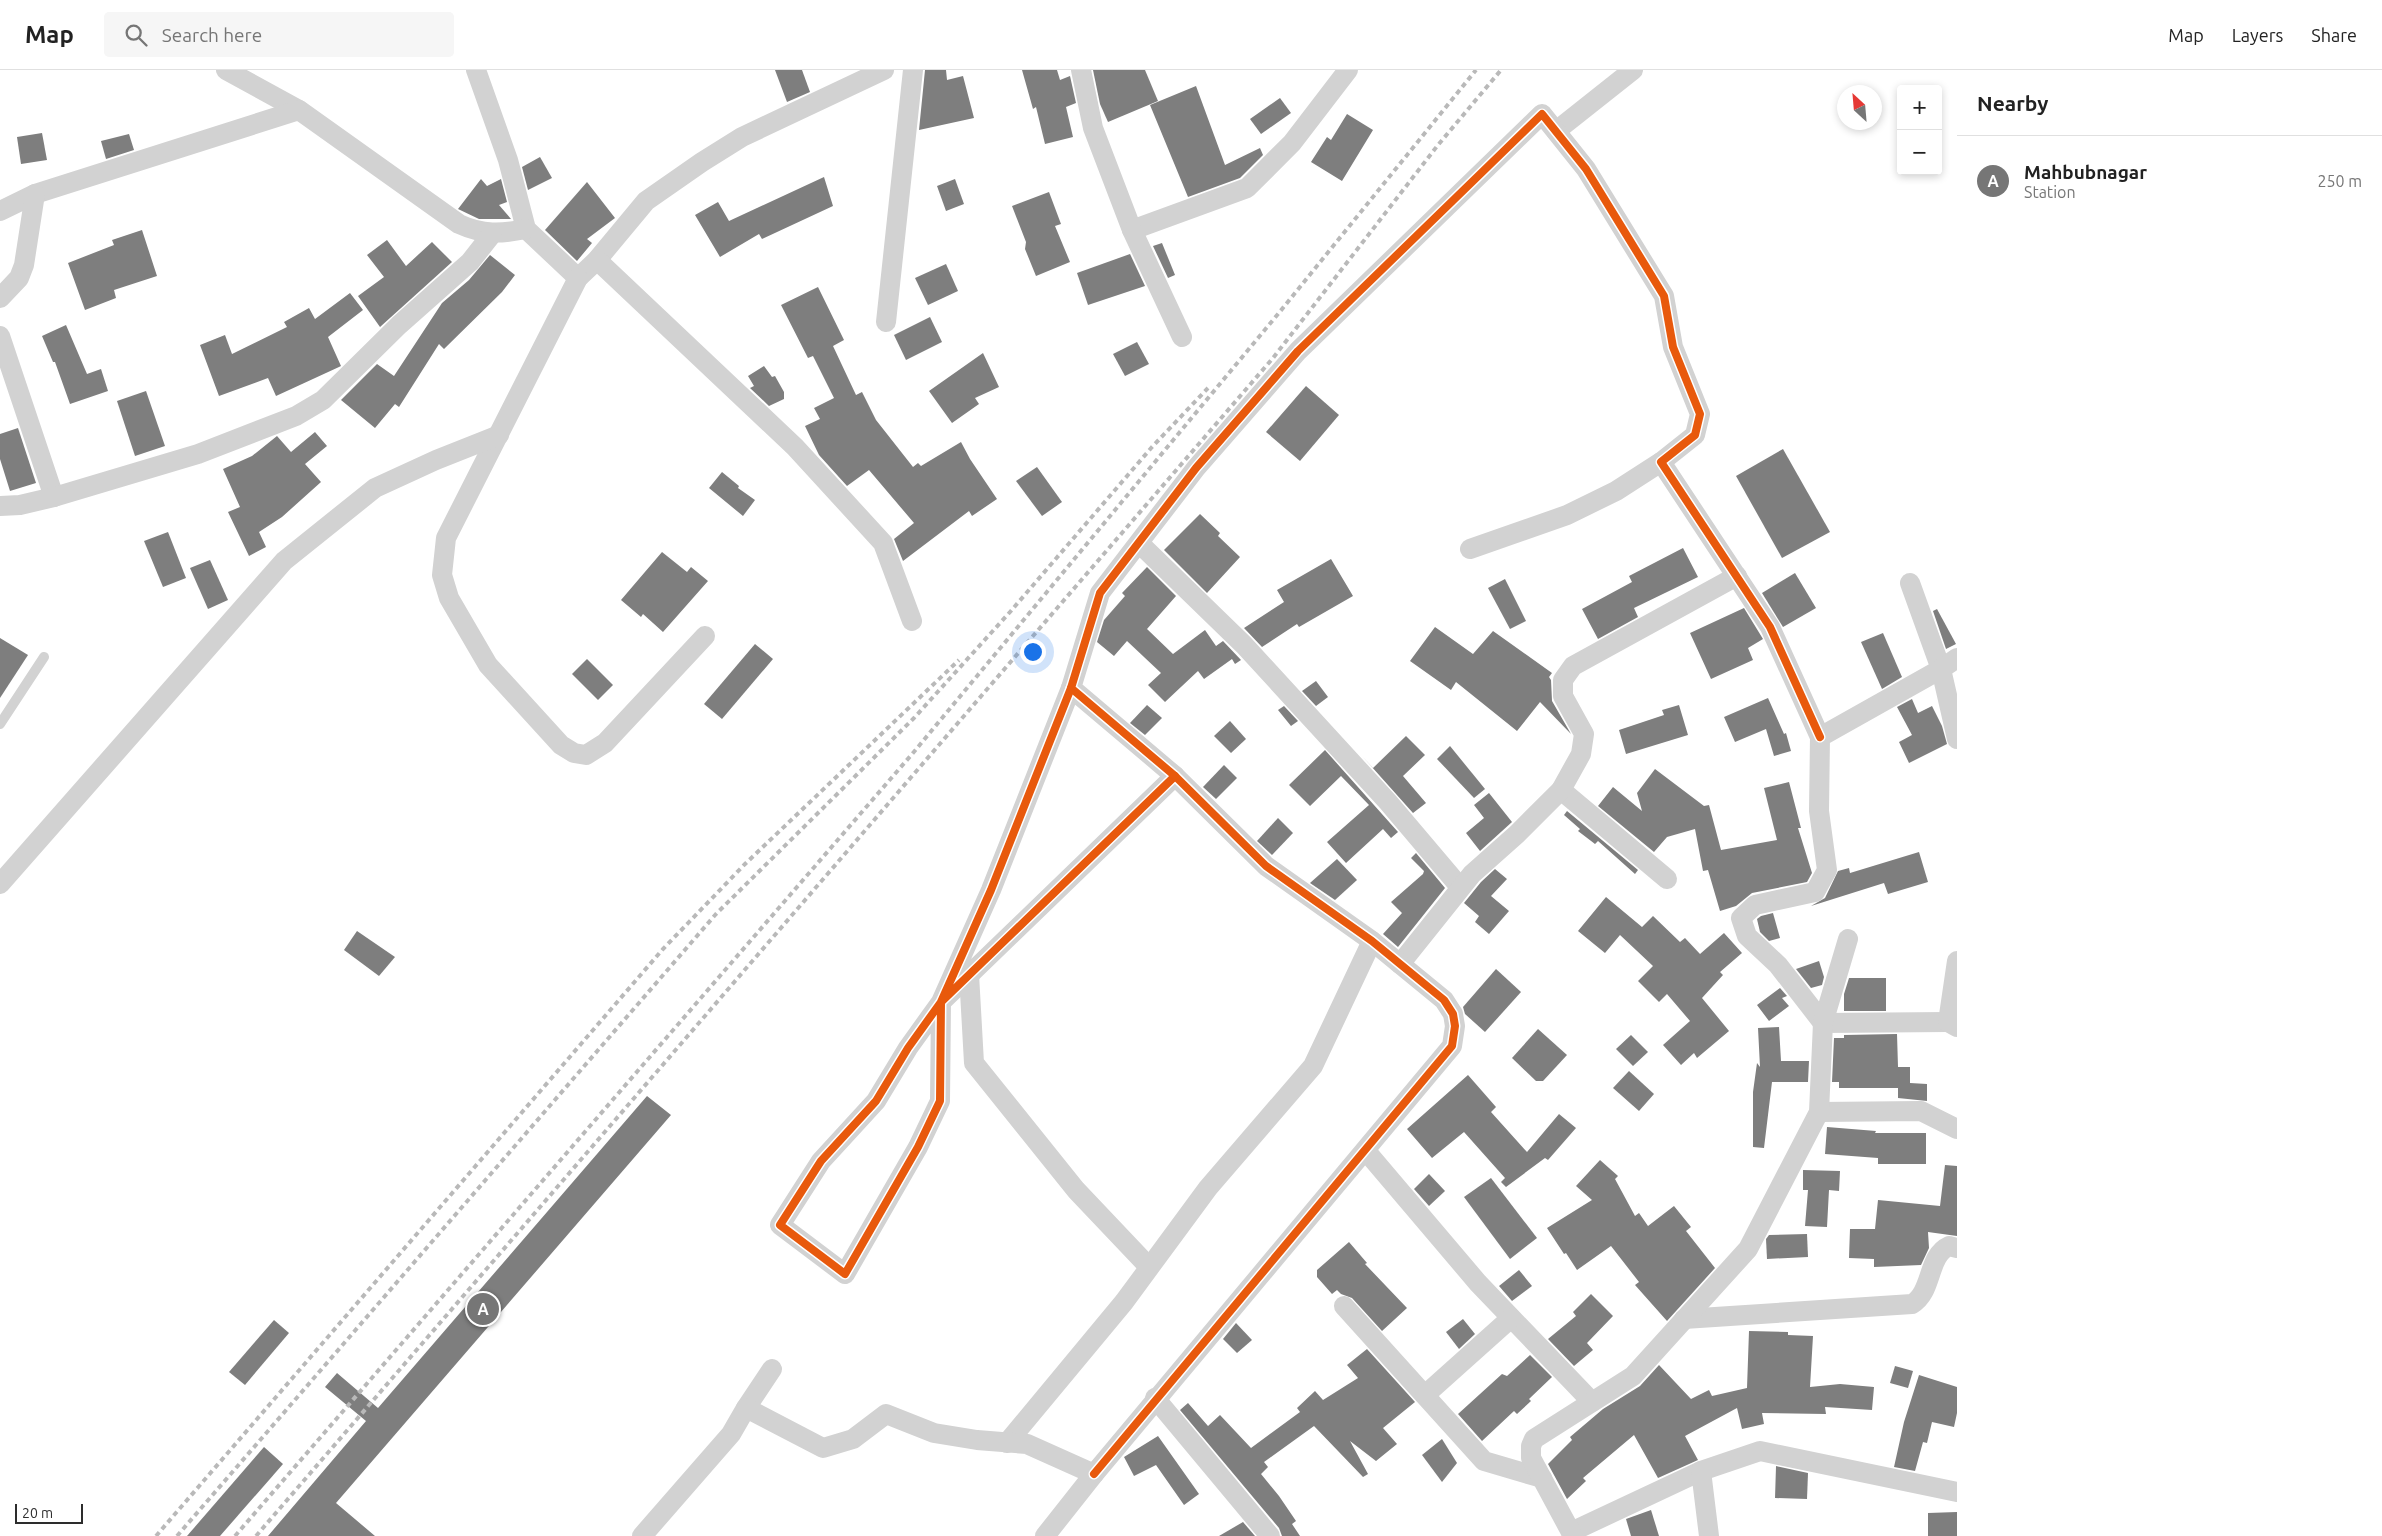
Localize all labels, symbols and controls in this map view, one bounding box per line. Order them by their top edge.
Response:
search box [104,12,454,57]
text: Map [25,21,74,48]
icon: search [122,21,150,49]
text: Search here [162,24,262,46]
text: Map [2168,25,2204,45]
text: Layers [2232,25,2283,45]
text: Share [2311,25,2357,45]
north arrow [1837,85,1882,130]
map controls [1897,85,1942,175]
button: + [1897,85,1942,130]
text: Nearby [1977,91,2048,115]
button: − [1897,130,1942,175]
text: Mahbubnagar [2024,161,2147,183]
text: A [1987,172,1999,190]
text: 250 m [2317,172,2362,190]
text: Station [2024,183,2076,201]
your location [1020,639,1046,665]
pin: A [467,1290,499,1328]
scale bar [15,1501,82,1524]
text: 20 m [22,1505,53,1521]

